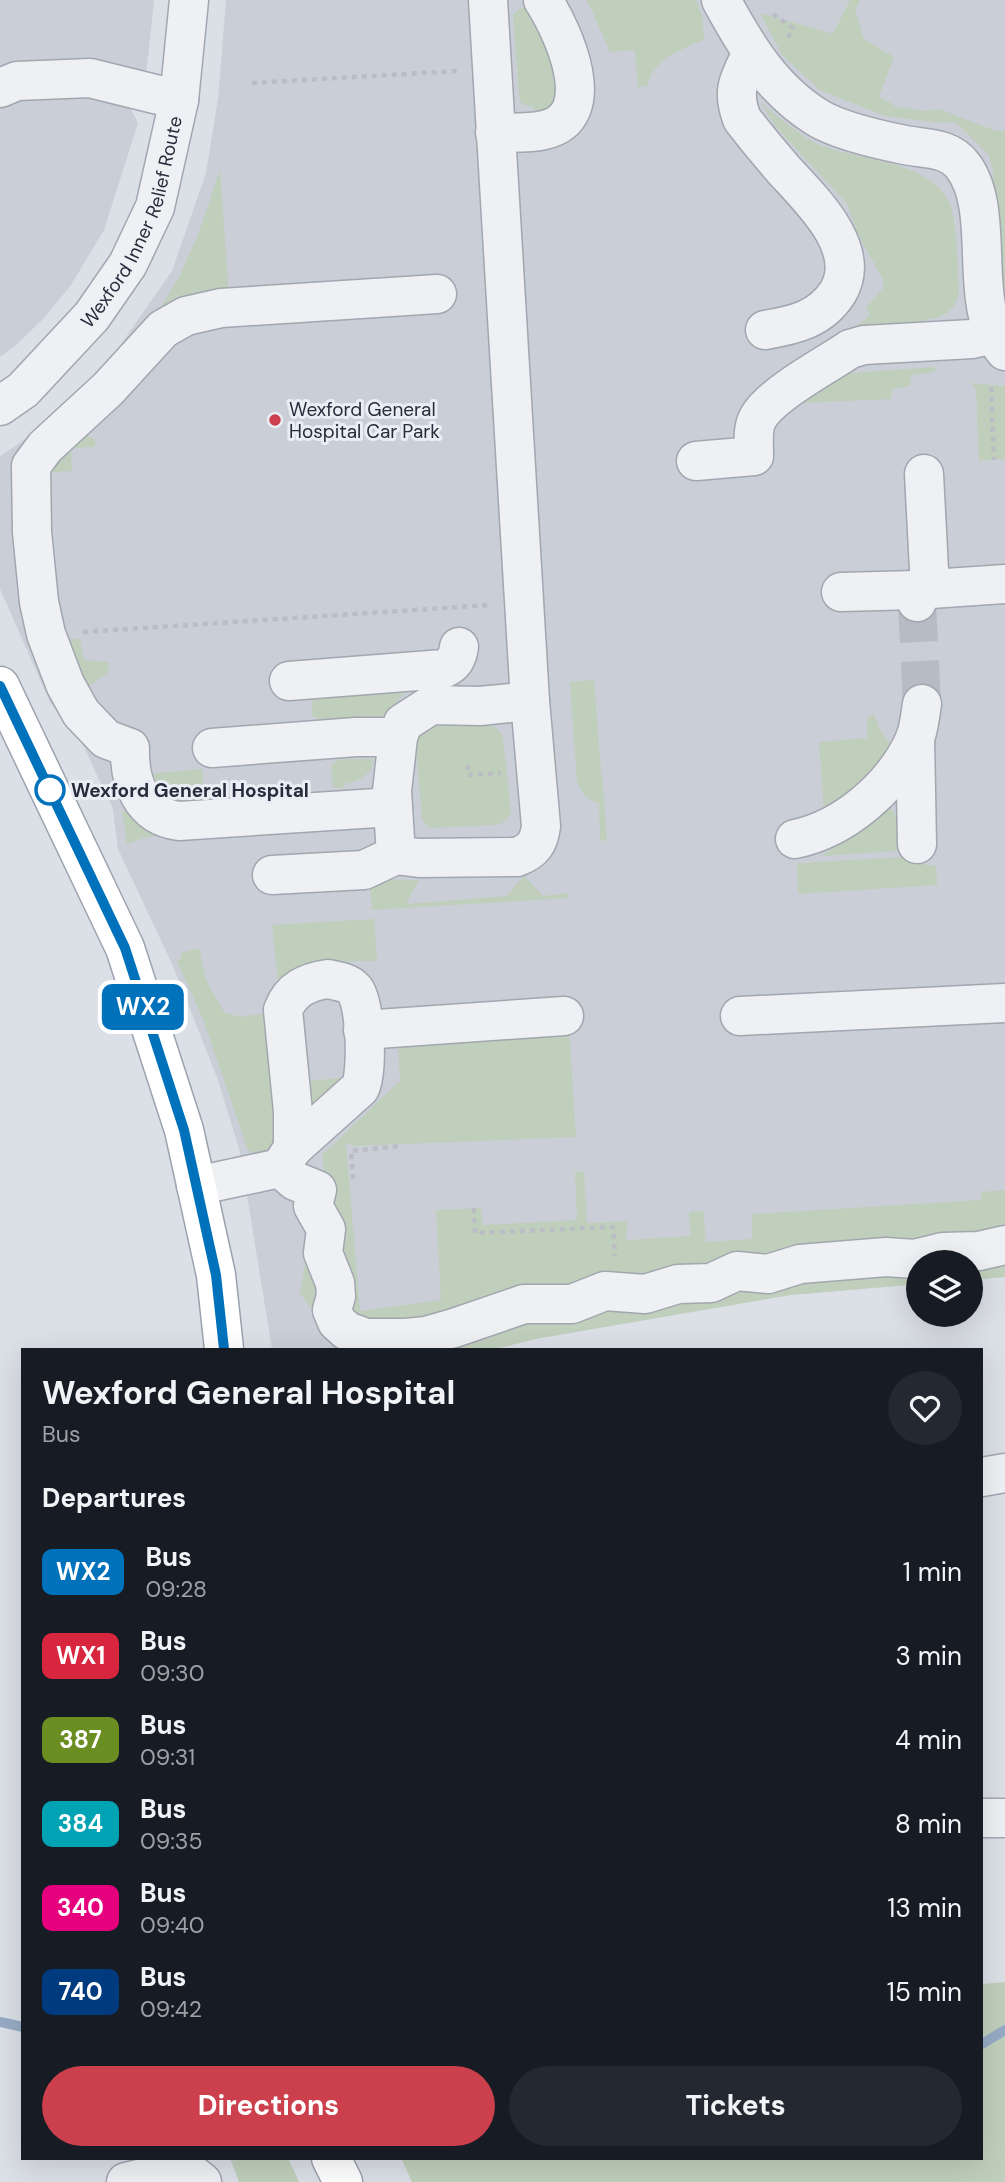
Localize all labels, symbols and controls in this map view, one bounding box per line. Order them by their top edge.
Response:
street label: Wexford Inner Relief Route [75,114,188,333]
place label: Wexford General Hospital Car Park [289,397,440,444]
marker: Wexford General Hospital Car Park [267,412,283,428]
marker: Wexford General Hospital [35,775,65,805]
place label: Wexford General Hospital [71,778,309,803]
line badge: WX2 [103,984,183,1030]
text: WX2 [116,991,170,1022]
map controls [906,1250,983,1327]
button: layers [906,1250,983,1327]
text: Wexford General Hospital [42,1371,455,1414]
button: heart [888,1371,962,1445]
text: Bus [42,1419,81,1449]
text: Departures [42,1481,186,1515]
text: Bus [145,1540,192,1574]
text: 1 min [903,1555,962,1589]
text: WX2 [56,1556,110,1587]
text: 09:28 [145,1574,207,1604]
text: Bus [140,1624,187,1658]
text: 3 min [895,1639,962,1673]
text: WX1 [56,1640,105,1671]
text: 09:30 [140,1658,204,1688]
text: Bus [140,1708,186,1742]
text: 4 min [895,1723,962,1757]
text: 387 [59,1724,102,1755]
text: 09:31 [140,1742,195,1772]
text: Bus [140,1792,186,1826]
text: 8 min [895,1807,962,1841]
text: 384 [58,1808,103,1839]
text: 09:35 [140,1826,202,1856]
text: Bus [140,1876,186,1910]
text: 13 min [887,1891,962,1925]
text: 340 [57,1892,104,1923]
text: 09:40 [140,1910,205,1940]
text: Bus [140,1960,186,1994]
text: 15 min [887,1975,962,2009]
text: 740 [58,1976,103,2007]
text: 09:42 [140,1994,202,2024]
button: Directions [42,2066,495,2146]
button: Tickets [509,2066,962,2146]

